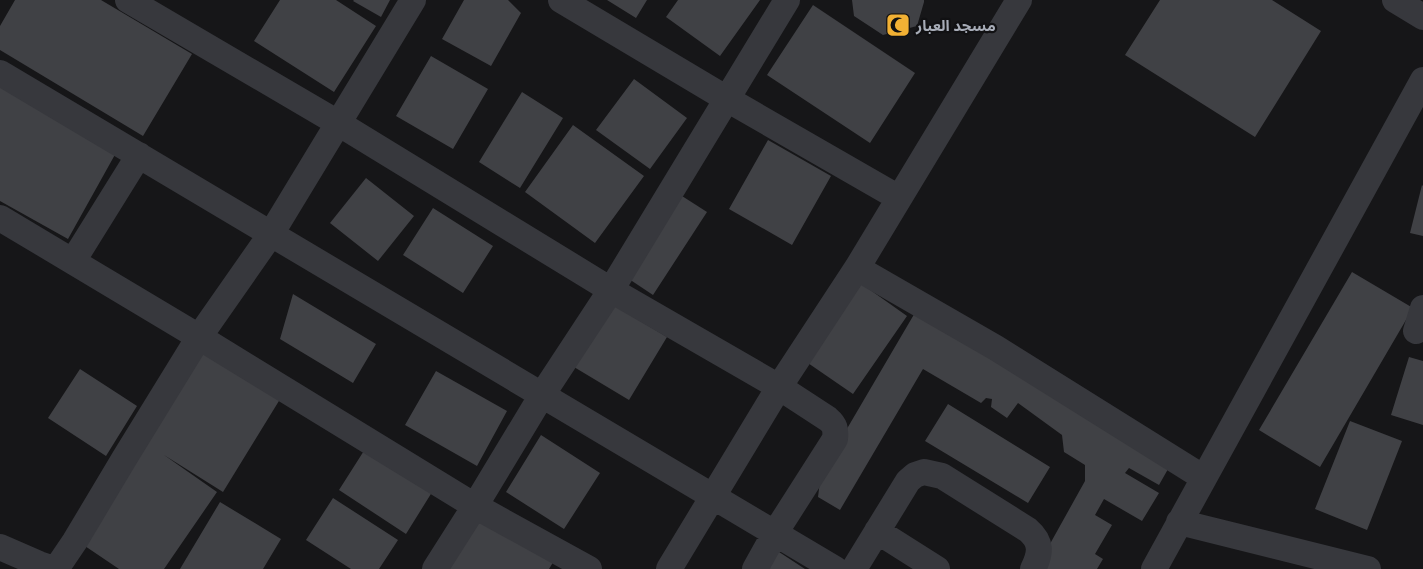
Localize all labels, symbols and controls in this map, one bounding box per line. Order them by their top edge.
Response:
mosque icon: مسجد العبار [885,12,911,38]
place label: مسجد العبار [915,16,996,35]

